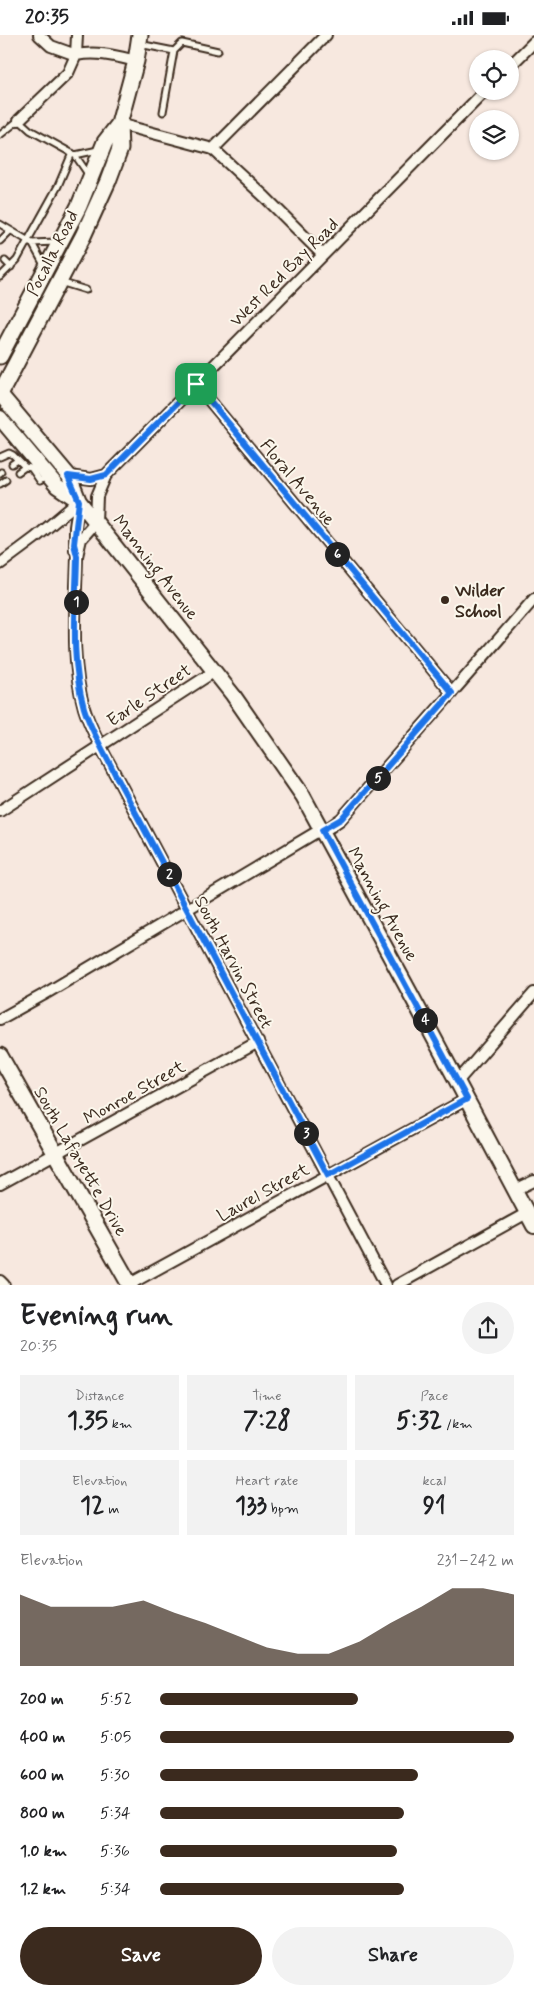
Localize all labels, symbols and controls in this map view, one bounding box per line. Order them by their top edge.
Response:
text: 20:35 [25,5,69,30]
map controls [469,50,519,160]
button: locate [469,50,519,100]
button: layers [469,110,519,160]
street label: Pocalla Road [21,207,85,300]
street label: West Red Bay Road [225,213,344,332]
pin [175,363,217,405]
icon: arrive [182,370,210,398]
street label: Floral Avenue [254,434,340,531]
street label: Manning Avenue [105,510,204,626]
pin: 6 [324,541,350,567]
text: 6 [334,545,341,563]
place label: Wilder School [454,579,505,624]
pin: 1 [64,589,88,615]
text: 1 [73,593,80,611]
marker: Wilder School [439,594,451,606]
street label: Earle Street [103,659,197,733]
pin: 5 [366,765,390,791]
text: 5 [374,769,383,787]
street label: Manning Avenue [339,843,423,967]
pin: 2 [156,861,182,887]
text: 2 [166,865,173,883]
street label: South Harvin Street [188,892,278,1033]
pin: 4 [412,1007,438,1033]
text: 4 [421,1011,430,1029]
street label: Monroe Street [79,1055,190,1131]
street label: South Lafayette Drive [27,1082,133,1241]
pin: 3 [294,1121,318,1145]
text: 3 [303,1124,310,1142]
street label: Laurel Street [213,1157,314,1228]
text: Evening run [20,1298,173,1335]
button: share [462,1302,514,1354]
text: 20:35 [20,1336,57,1357]
text: Distance [75,1387,124,1405]
text: Time [252,1387,282,1405]
text: Pace [420,1387,448,1405]
text: 1.35 [67,1405,108,1438]
text: 7:28 [243,1405,291,1438]
text: 5:32 [396,1405,442,1438]
text: km [108,1415,132,1433]
text: /km [442,1415,473,1433]
text: Elevation [72,1472,127,1490]
text: Heart rate [236,1472,298,1490]
text: kcal [423,1472,446,1490]
text: 12 [80,1490,104,1523]
text: 133 [235,1490,267,1523]
text: 91 [423,1490,446,1523]
text: m [104,1500,119,1518]
text: bpm [267,1500,299,1518]
text: Elevation [20,1550,83,1571]
text: 231–242 m [437,1550,514,1571]
text: 200 m [20,1689,64,1710]
text: 5:52 [100,1689,132,1710]
text: 400 m [20,1727,65,1748]
text: 5:05 [100,1727,131,1748]
text: 600 m [20,1765,64,1786]
text: 5:30 [100,1765,130,1786]
text: 800 m [20,1803,65,1824]
text: 5:34 [100,1803,131,1824]
text: 1.0 km [20,1841,67,1862]
text: 5:36 [100,1841,130,1862]
text: 1.2 km [20,1879,66,1900]
text: 5:34 [100,1879,131,1900]
button: Save [20,1927,262,1985]
button: Share [272,1927,514,1985]

